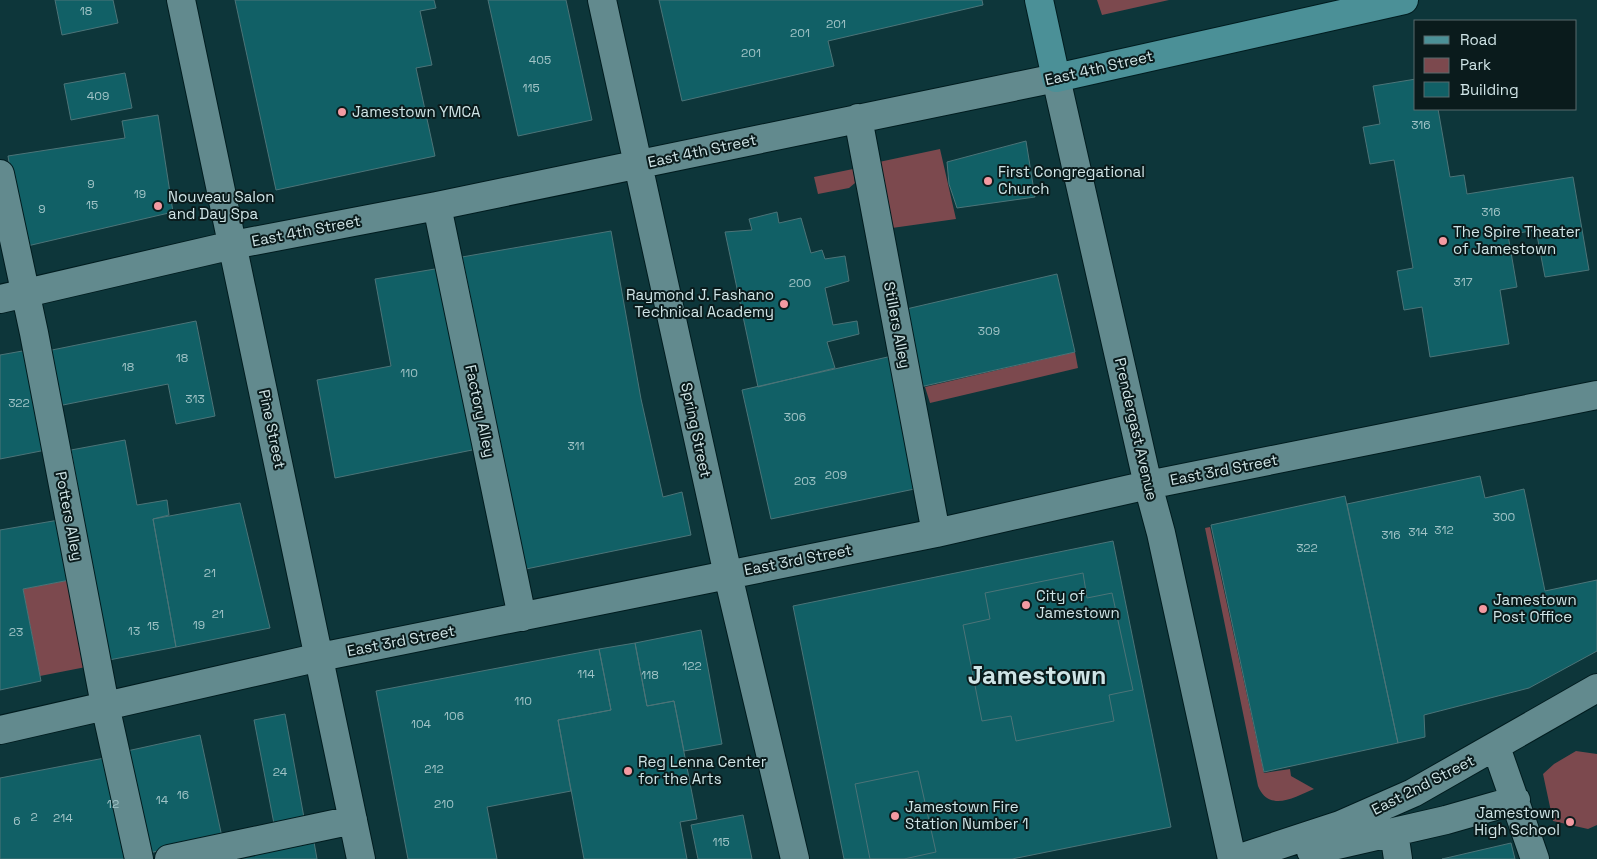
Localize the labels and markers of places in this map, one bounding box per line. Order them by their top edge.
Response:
place label: Jamestown YMCA [352,102,481,121]
marker: Jamestown YMCA [336,106,348,118]
place label: First Congregational Church [998,162,1145,198]
marker: First Congregational Church [982,175,994,187]
place label: Nouveau Salon and Day Spa [168,187,275,223]
marker: Nouveau Salon and Day Spa [152,200,164,212]
place label: The Spire Theater of Jamestown [1453,222,1581,258]
marker: The Spire Theater of Jamestown [1437,235,1449,247]
place label: Raymond J. Fashano Technical Academy [626,285,774,321]
marker: Raymond J. Fashano Technical Academy [778,298,790,310]
place label: City of Jamestown [1036,586,1120,622]
place label: Jamestown Post Office [1493,590,1577,626]
marker: City of Jamestown [1020,599,1032,611]
marker: Jamestown Post Office [1477,603,1489,615]
place label: Reg Lenna Center for the Arts [638,752,767,788]
marker: Reg Lenna Center for the Arts [622,765,634,777]
place label: Jamestown Fire Station Number 1 [905,797,1028,833]
place label: Jamestown High School [1474,803,1560,839]
marker: Jamestown Fire Station Number 1 [889,810,901,822]
marker: Jamestown High School [1564,816,1576,828]

